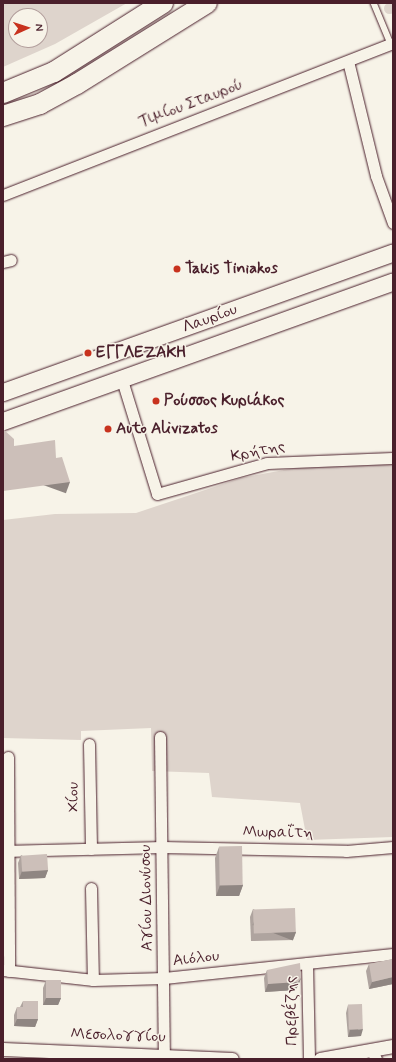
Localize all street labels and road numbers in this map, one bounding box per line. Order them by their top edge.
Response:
street label: Τιμίου Σταυρού [136,75,246,133]
street label: Λαυρίου [180,300,240,338]
street label: Κρήτης [229,437,287,467]
street label: Χίου [64,782,84,812]
street label: Μωραΐτη [243,823,313,843]
street label: Αγίου Διονύσου [136,844,158,952]
street label: Αιόλου [172,947,220,971]
street label: Πρεβέζης [282,976,302,1046]
street label: Μεσολογγίου [70,1025,166,1047]

